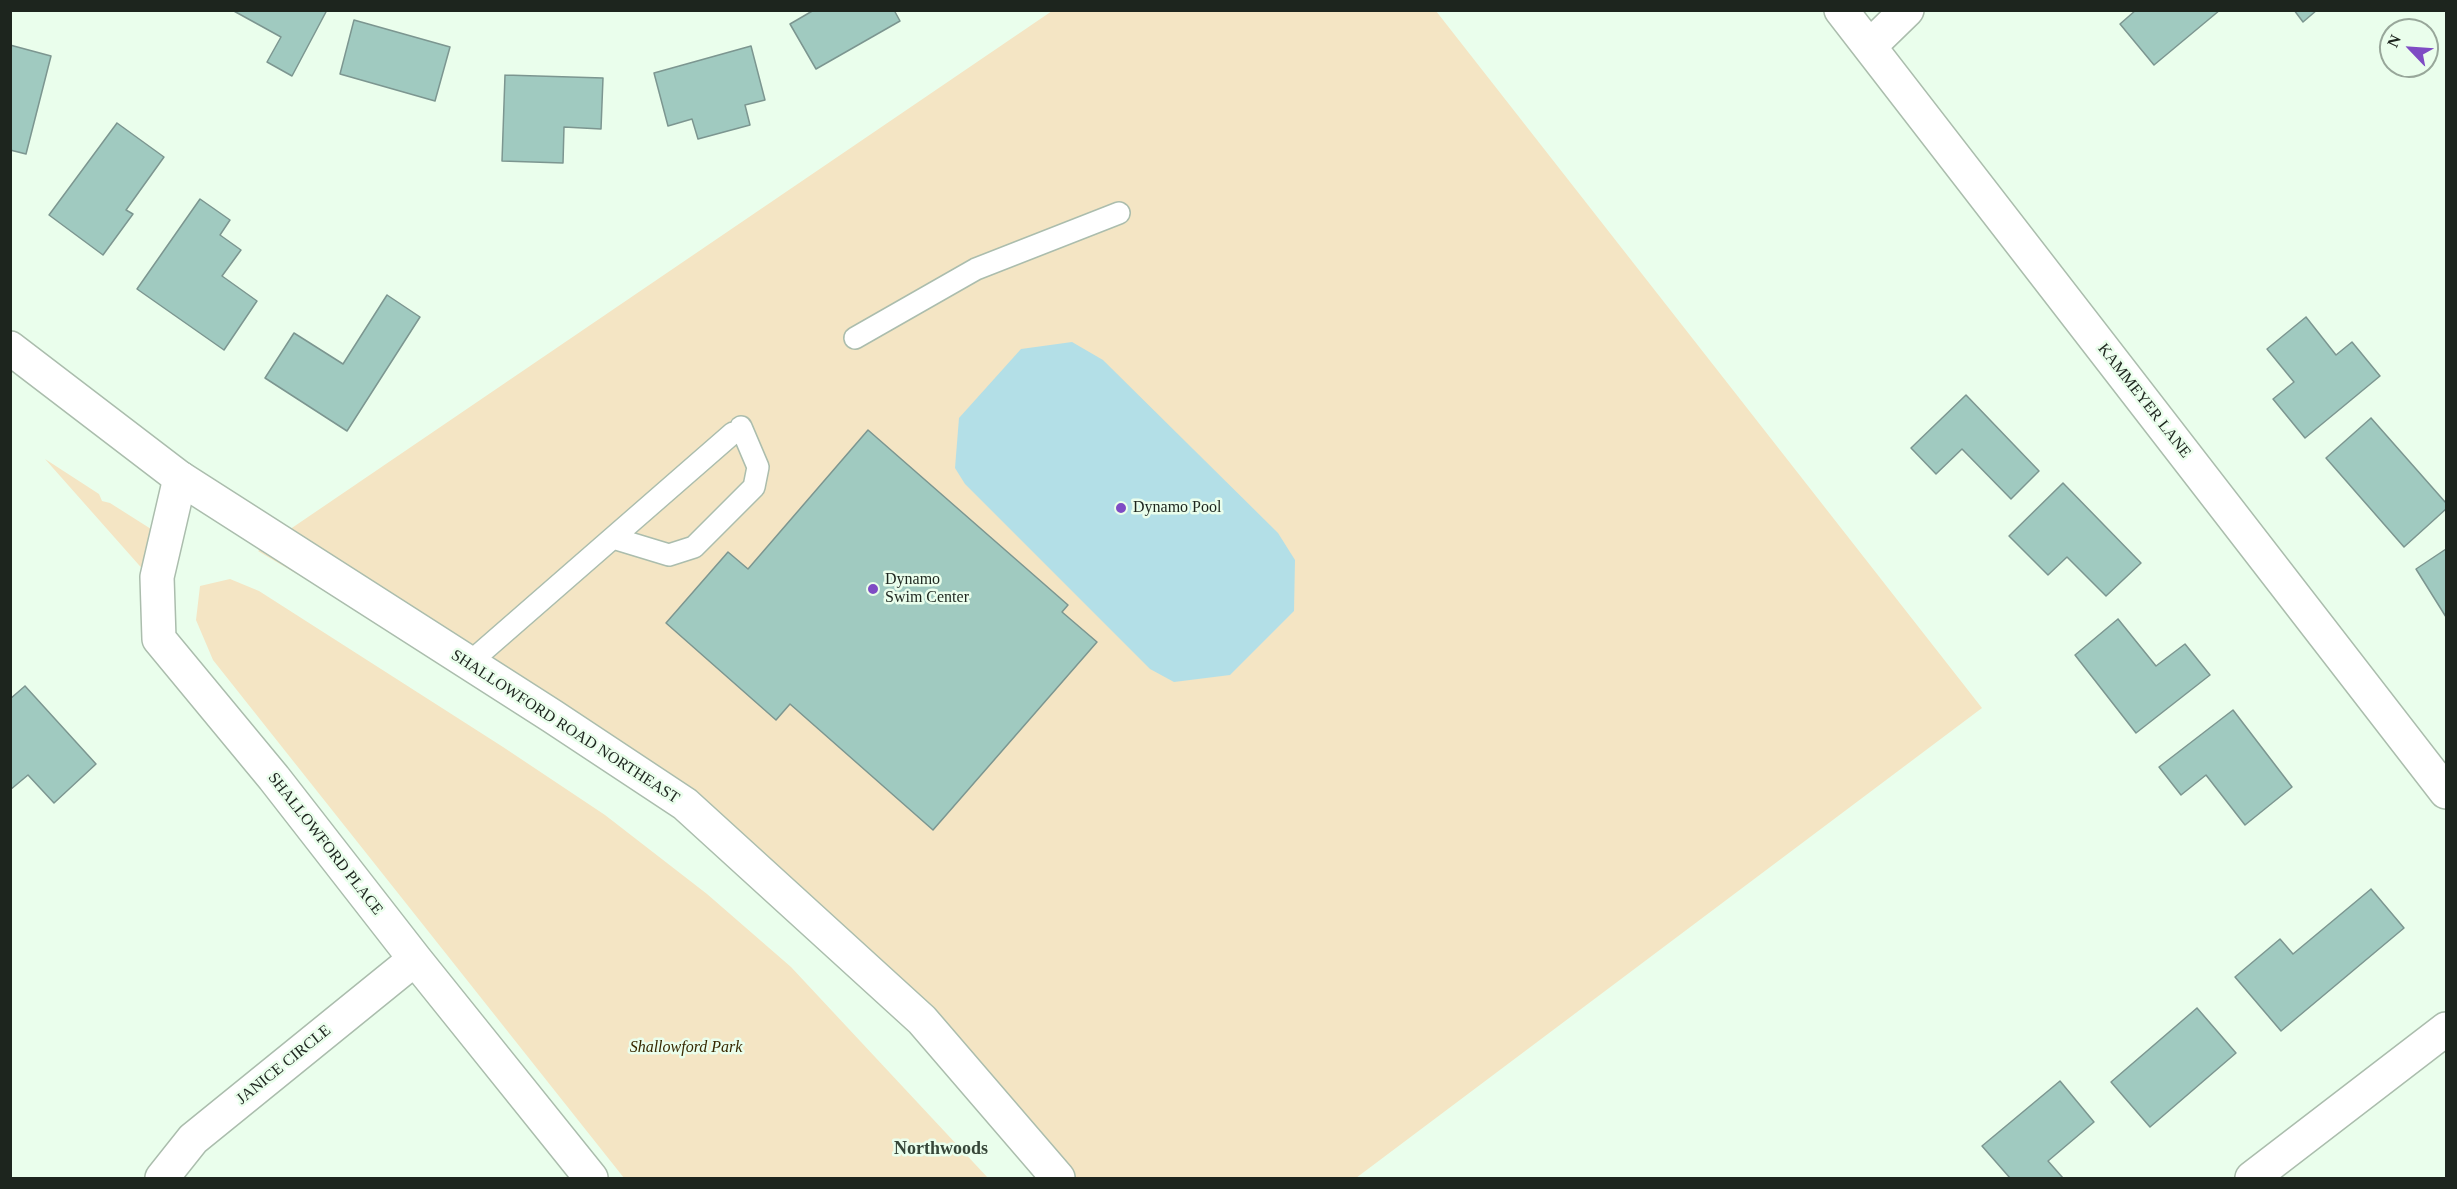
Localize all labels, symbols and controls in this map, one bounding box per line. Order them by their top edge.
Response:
north arrow [2379,18,2439,78]
text: N [2384,32,2404,50]
street label: KAMMEYER LANE [2093,340,2195,462]
place label: Dynamo Pool [1133,498,1221,518]
marker: Dynamo Pool [1114,501,1128,515]
place label: Dynamo Swim Center [885,570,969,608]
marker: Dynamo Swim Center [866,582,880,596]
street label: SHALLOWFORD ROAD NORTHEAST [447,646,683,808]
street label: SHALLOWFORD PLACE [263,769,387,919]
street label: JANICE CIRCLE [233,1021,335,1109]
park label: Shallowford Park [630,1038,742,1058]
district label: Northwoods [894,1138,988,1160]

